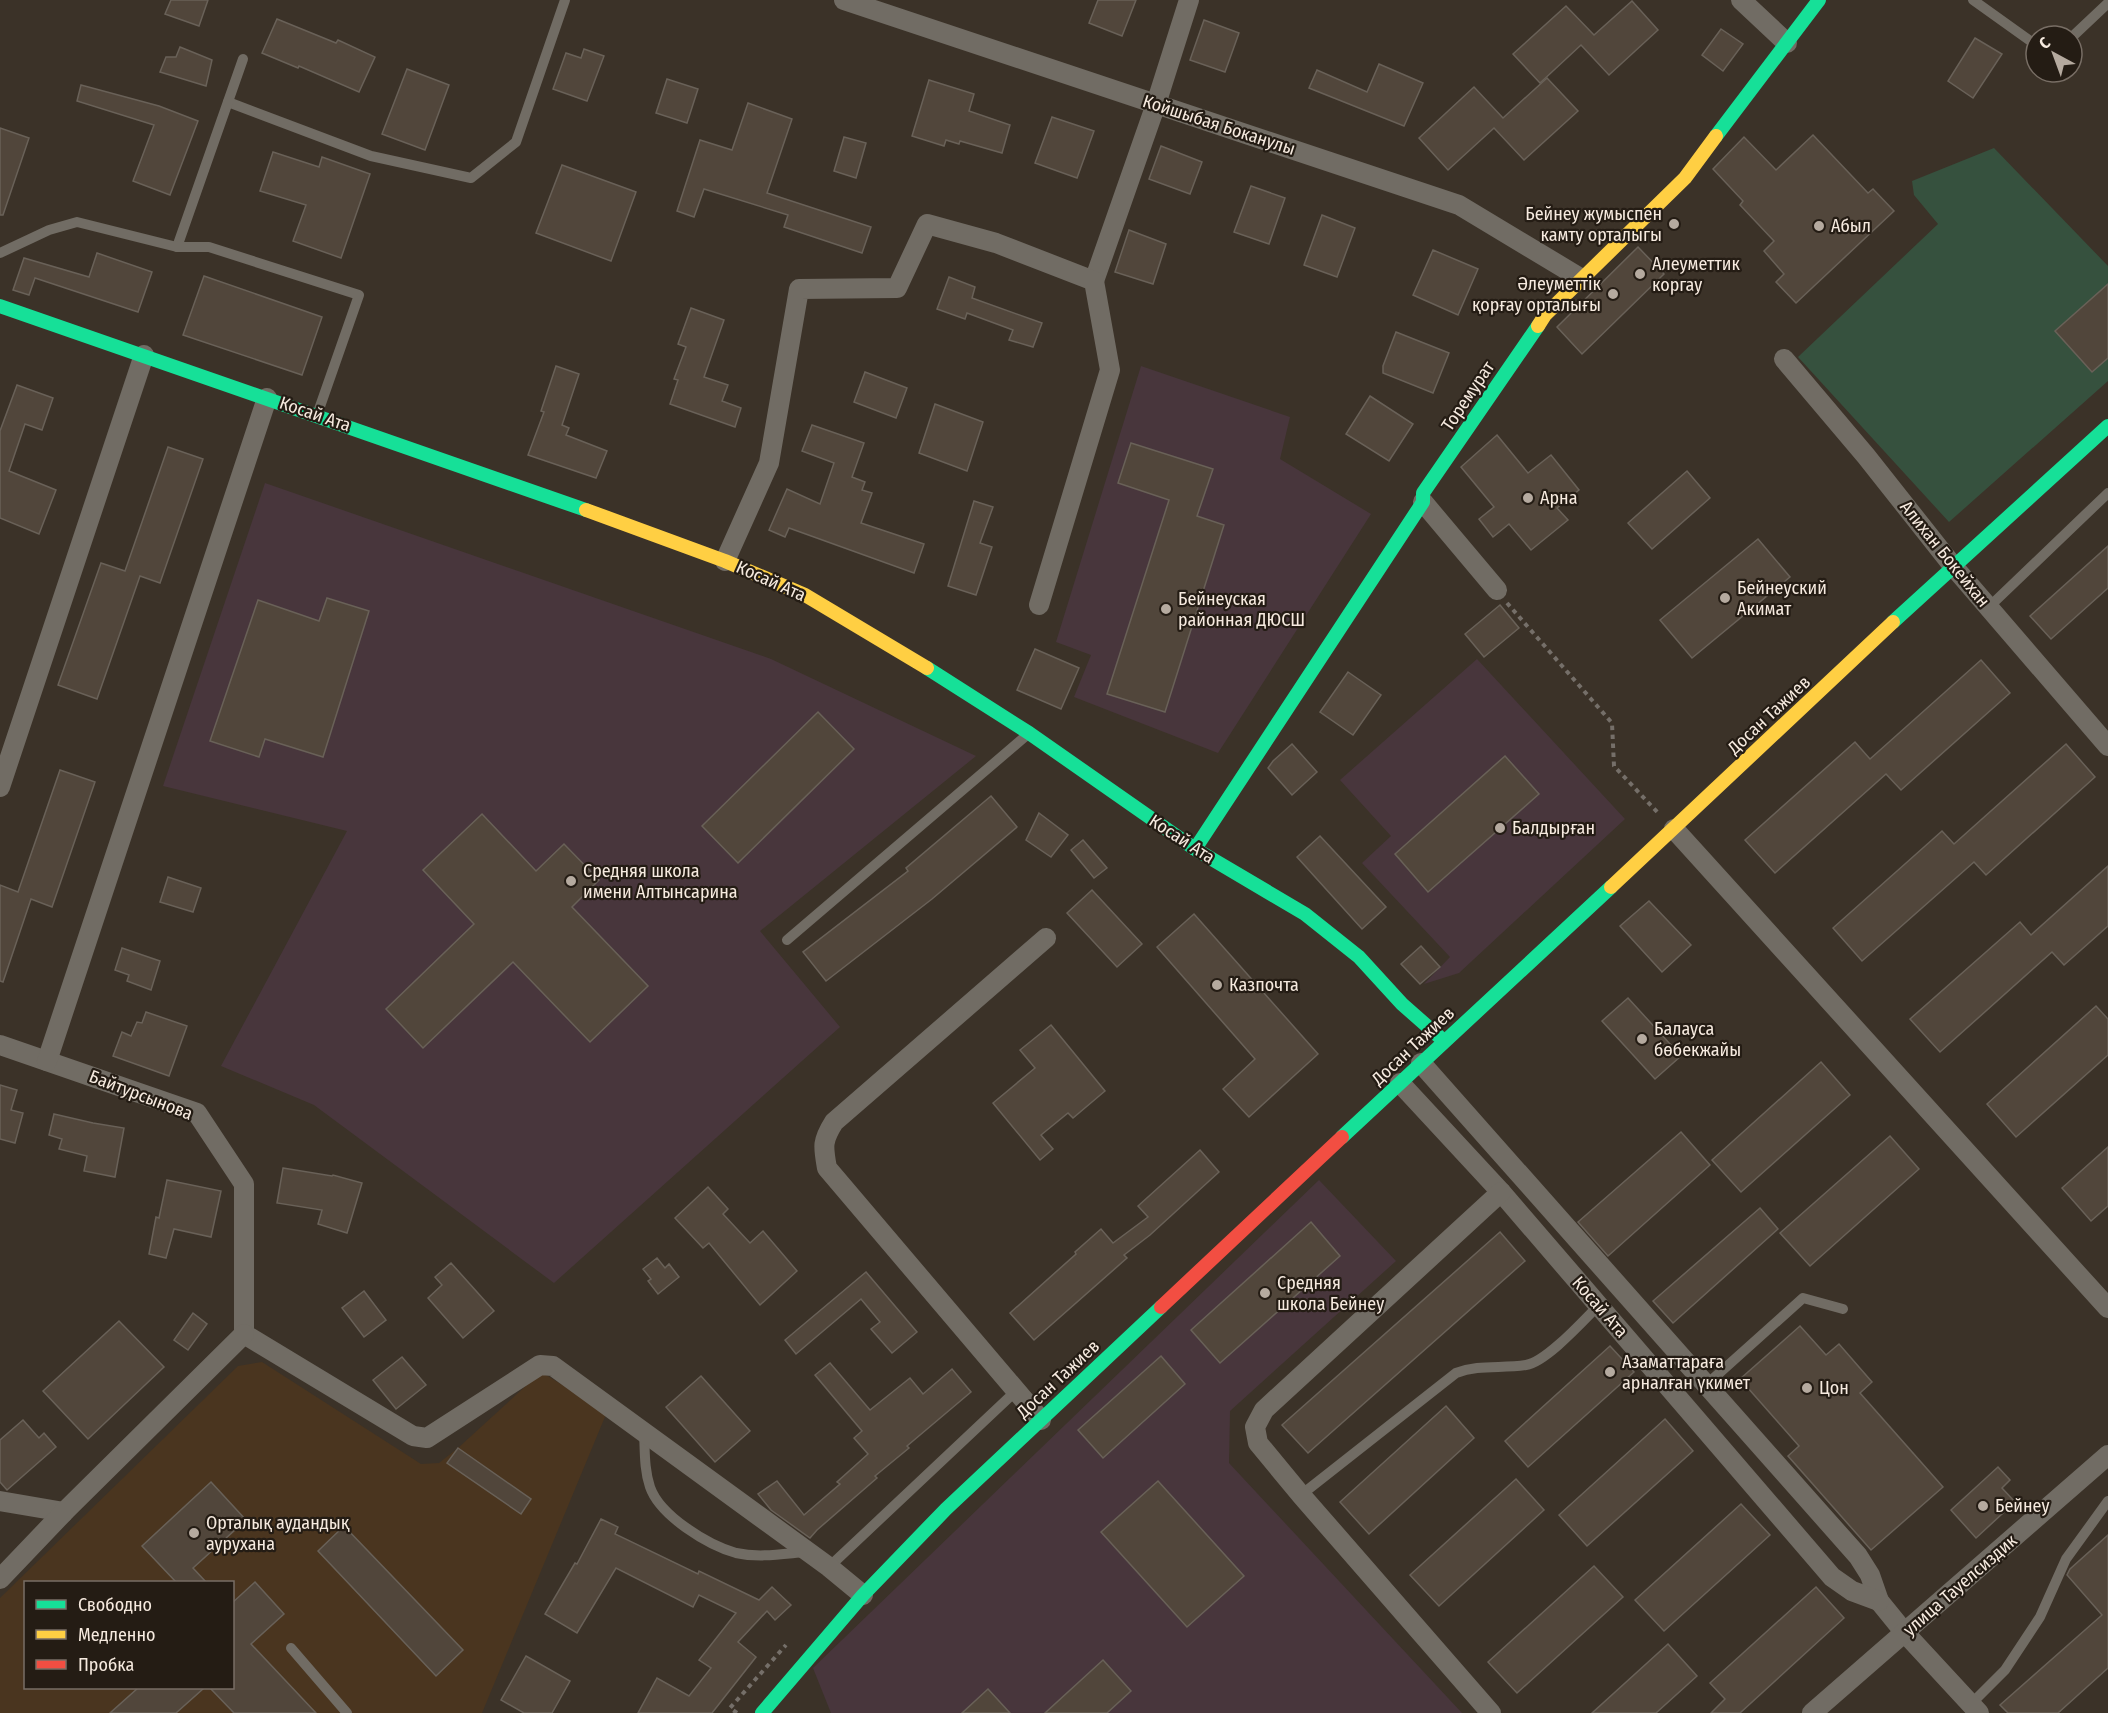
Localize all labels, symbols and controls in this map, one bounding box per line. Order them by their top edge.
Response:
north arrow [2024,24,2084,84]
text: С [2035,33,2054,53]
street label: Койшыбая Боканулы [1140,90,1298,160]
place label: Бейнеу жумыспен камту орталыгы [1525,203,1662,246]
place label: Абыл [1831,215,1871,237]
marker: Бейнеу жумыспен камту орталыгы [1667,217,1681,231]
marker: Абыл [1812,219,1826,233]
place label: Алеуметтик коргау [1652,253,1740,296]
marker: Алеуметтик коргау [1633,267,1647,281]
place label: Әлеуметтік қорғау орталығы [1472,273,1602,316]
marker: Әлеуметтік қорғау орталығы [1606,287,1620,301]
street label: Торемурат [1437,356,1500,435]
street label: Косай Ата [277,392,354,436]
place label: Арна [1540,487,1578,509]
marker: Арна [1521,491,1535,505]
street label: Алихан Бокейхан [1895,496,1995,612]
street label: Косай Ата [733,556,809,606]
place label: Бейнеуский Акимат [1737,577,1827,620]
place label: Бейнеуская районная ДЮСШ [1178,588,1305,631]
marker: Бейнеуский Акимат [1718,591,1732,605]
marker: Бейнеуская районная ДЮСШ [1159,602,1173,616]
street label: Досан Тажиев [1722,671,1815,760]
street label: Косай Ата [1145,810,1219,868]
place label: Балдырған [1512,817,1595,839]
marker: Балдырған [1493,821,1507,835]
place label: Средняя школа имени Алтынсарина [583,860,738,903]
marker: Средняя школа имени Алтынсарина [564,874,578,888]
place label: Казпочта [1229,974,1299,996]
marker: Казпочта [1210,978,1224,992]
street label: Досан Тажиев [1366,1002,1459,1091]
place label: Балауса бөбекжайы [1654,1018,1741,1061]
marker: Балауса бөбекжайы [1635,1032,1649,1046]
street label: Байтурсынова [86,1065,196,1125]
place label: Средняя школа Бейнеу [1277,1272,1384,1315]
street label: Косай Ата [1567,1272,1633,1342]
marker: Средняя школа Бейнеу [1258,1286,1272,1300]
street label: Досан Тажиев [1011,1335,1104,1424]
place label: Азаматтараға арналған үкимет [1622,1351,1751,1394]
marker: Азаматтараға арналған үкимет [1603,1365,1617,1379]
place label: Цон [1819,1377,1849,1399]
marker: Цон [1800,1381,1814,1395]
place label: Бейнеу [1995,1495,2049,1517]
marker: Бейнеу [1976,1499,1990,1513]
place label: Орталық аудандық аурухана [206,1512,350,1555]
marker: Орталық аудандық аурухана [187,1526,201,1540]
street label: улица Тауелсиздик [1899,1529,2022,1640]
legend [24,1581,234,1689]
text: Свободно [78,1594,152,1616]
text: Медленно [78,1624,156,1646]
text: Пробка [78,1654,134,1676]

